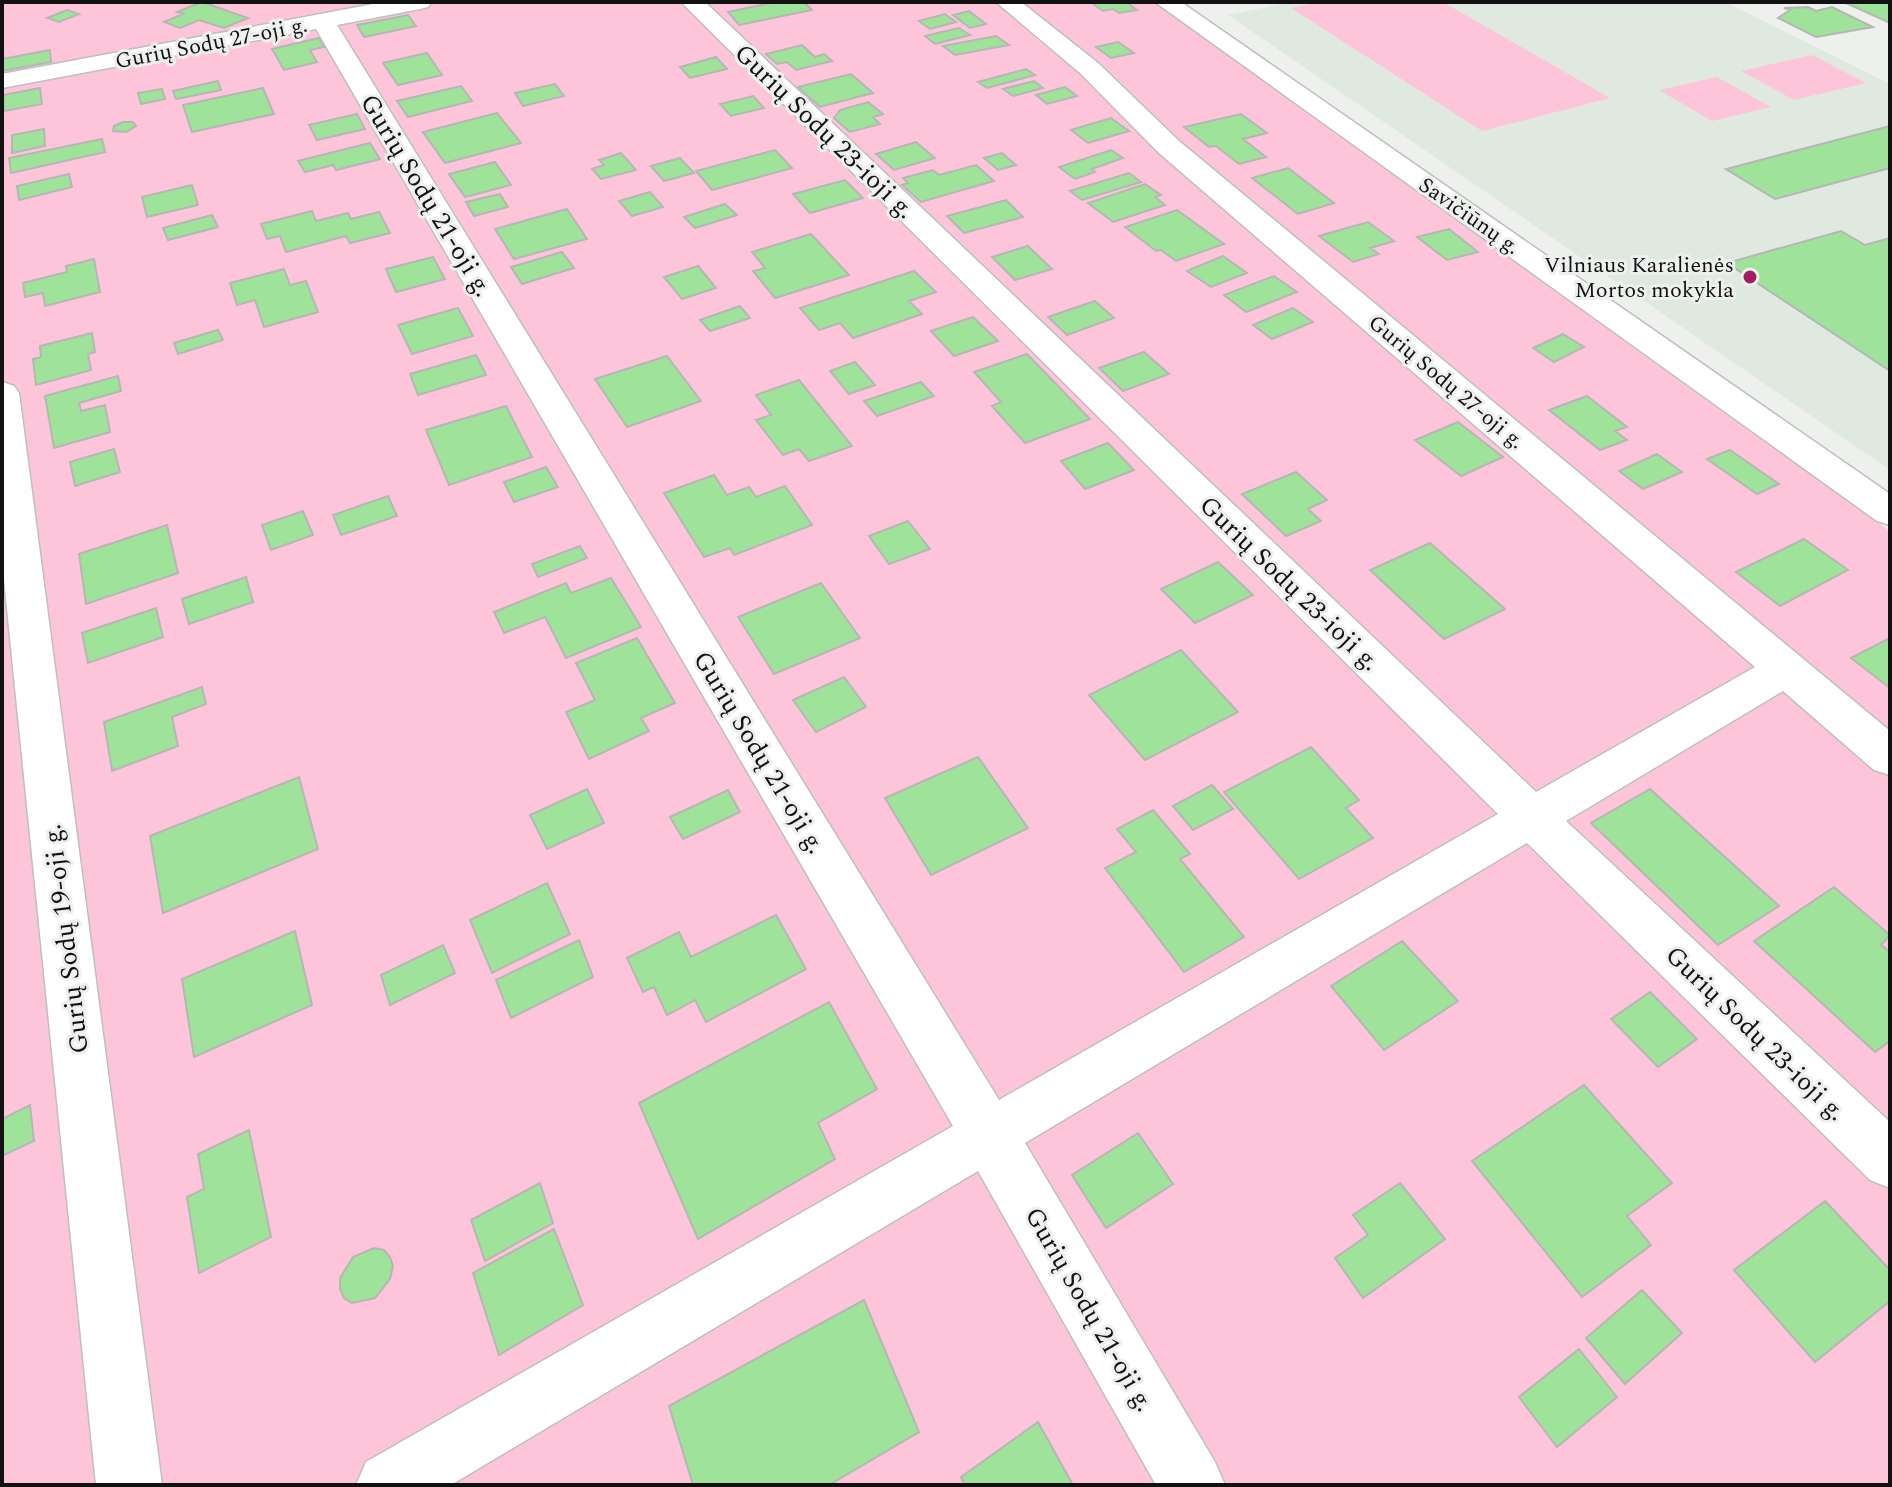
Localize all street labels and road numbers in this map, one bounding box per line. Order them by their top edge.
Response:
street label: Gurių Sodų 27-oji g. [112,9,310,78]
street label: Gurių Sodų 23-ioji g. [725,34,924,229]
street label: Gurių Sodų 21-oji g. [350,86,503,305]
street label: Savičiūnų g. [1412,169,1527,263]
street label: Gurių Sodų 27-oji g. [1361,307,1531,458]
street label: Gurių Sodų 23-ioji g. [1190,486,1389,681]
street label: Gurių Sodų 21-oji g. [683,643,836,862]
street label: Gurių Sodų 19-oji g. [32,822,100,1056]
street label: Gurių Sodų 23-ioji g. [1656,936,1855,1131]
street label: Gurių Sodų 21-oji g. [1014,1200,1164,1419]

